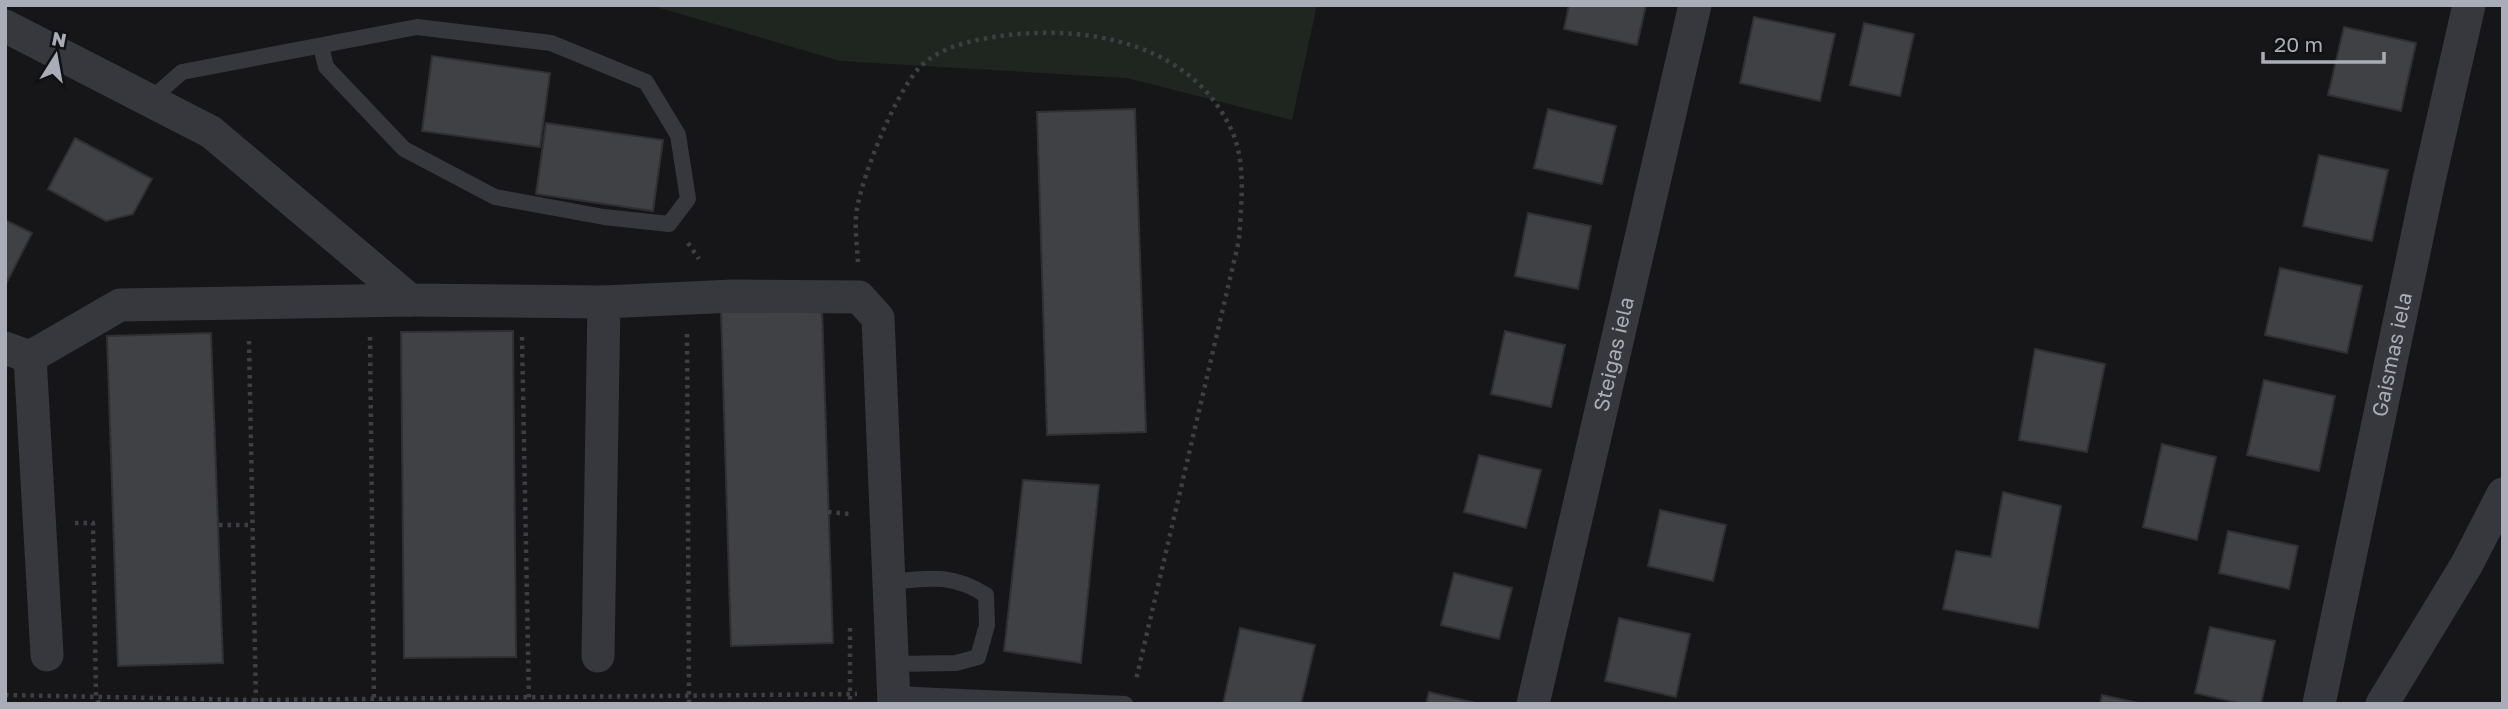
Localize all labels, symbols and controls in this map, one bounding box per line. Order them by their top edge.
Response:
north arrow [21,21,91,91]
scale bar [2263,21,2384,65]
text: N [50,26,69,51]
text: 20 m [2274,31,2323,57]
street label: Gaismas iela [2366,290,2417,419]
street label: Steigas iela [1587,294,1639,414]

